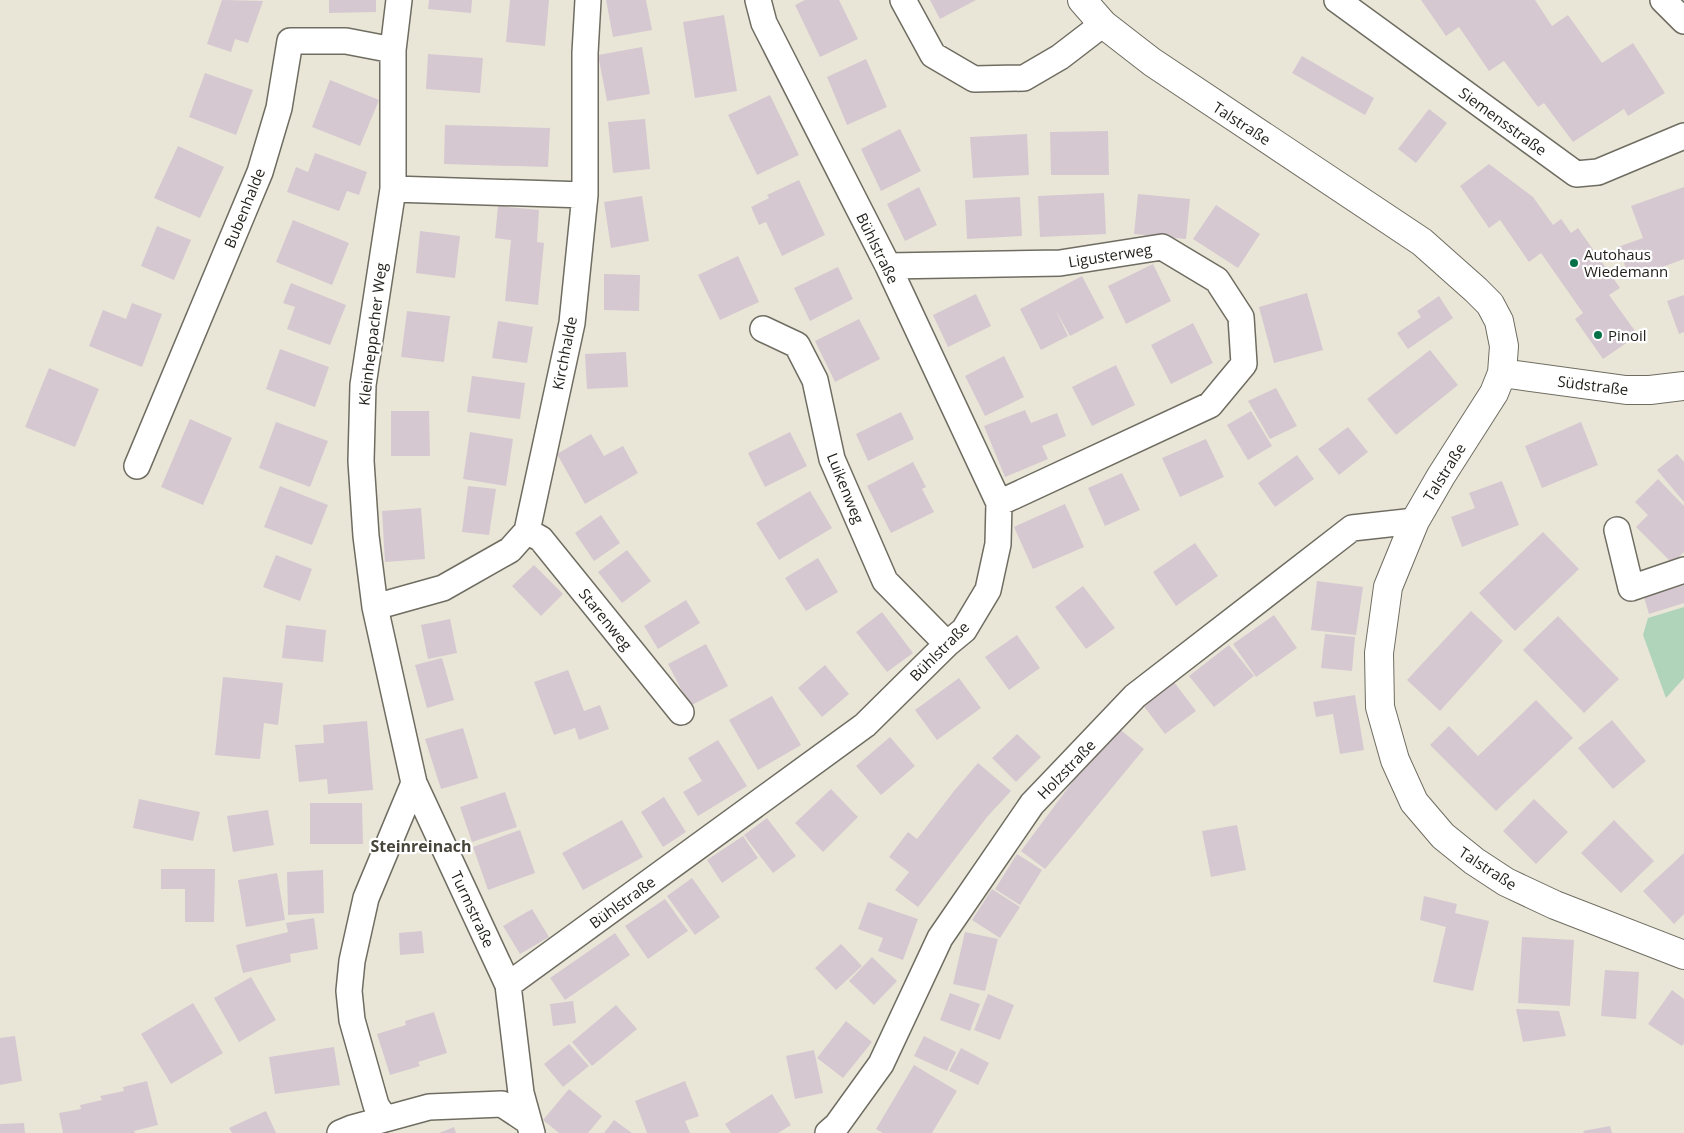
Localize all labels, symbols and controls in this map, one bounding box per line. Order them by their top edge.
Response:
street label: Siemensstraße [1455,82,1551,160]
street label: Talstraße [1209,97,1275,149]
street label: Bubenhalde [219,165,269,251]
street label: Bühlstraße [852,209,904,287]
street label: Ligusterweg [1067,239,1153,271]
place label: Autohaus Wiedemann [1584,244,1668,281]
marker: Autohaus Wiedemann [1568,257,1580,269]
street label: Kleinheppacher Weg [353,261,391,407]
street label: Kirchhalde [547,315,581,391]
place label: Pinoil [1608,325,1647,345]
marker: Pinoil [1592,329,1604,341]
street label: Südstraße [1556,371,1630,399]
street label: Talstraße [1418,439,1470,505]
street label: Luikenweg [823,450,869,526]
street label: Starenweg [575,584,637,654]
street label: Bühlstraße [905,617,973,685]
street label: Holzstraße [1033,735,1099,803]
district label: Steinreinach [370,835,472,857]
street label: Talstraße [1455,842,1521,894]
street label: Turmstraße [447,868,499,950]
street label: Bühlstraße [585,871,659,933]

